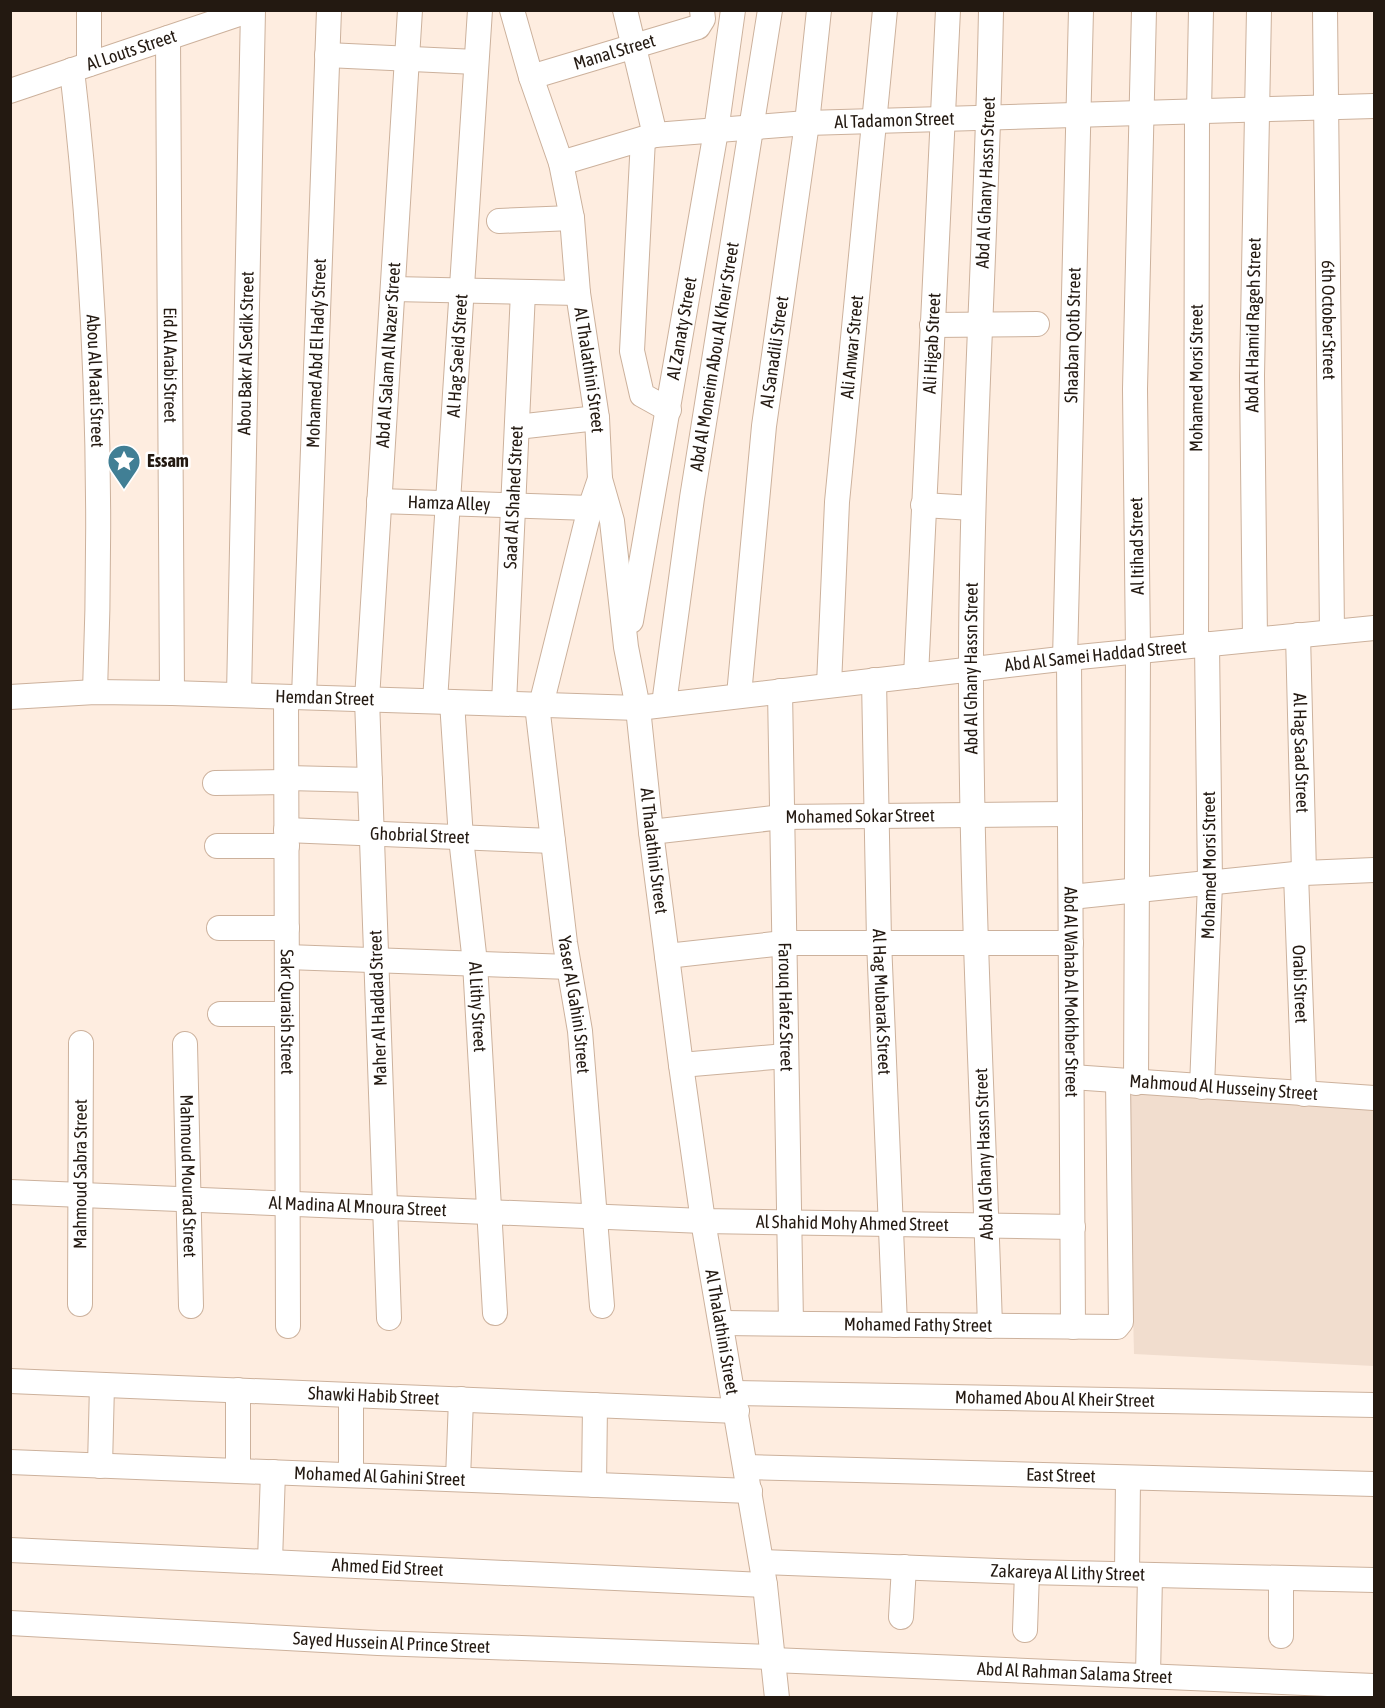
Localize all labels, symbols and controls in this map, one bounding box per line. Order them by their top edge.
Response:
street label: Al Louts Street [83,25,179,75]
street label: Manal Street [571,29,658,74]
street label: Abd Al Ghany Hassn Street [972,96,999,269]
street label: Al Tadamon Street [834,108,955,132]
street label: Abd Al Hamid Rageh Street [1241,237,1265,413]
street label: Abd Al Moneim Abou Al Kheir Street [685,241,743,473]
street label: Mohamed Abd El Hady Street [302,258,330,448]
street label: 6th October Street [1318,260,1340,380]
street label: Abd Al Salam Al Nazer Street [372,262,404,448]
street label: Shaaban Qotb Street [1060,267,1085,403]
street label: Abou Bakr Al Sedik Street [233,271,258,435]
street label: Al Zanaty Street [662,275,701,381]
street label: Ali Higab Street [919,292,944,394]
street label: Al Hag Saeid Street [442,293,471,418]
street label: Ali Anwar Street [836,294,867,400]
street label: Al Sanadili Street [756,295,792,409]
street label: Mohamed Morsi Street [1185,304,1207,452]
street label: Al Thalathini Street [570,306,609,433]
street label: Eid Al Arabi Street [160,307,181,423]
street label: Abou Al Maati Street [83,314,108,448]
street label: Saad Al Shahed Street [499,425,527,569]
place icon: Essam [106,443,142,490]
place label: Essam [147,450,189,471]
street label: Hamza Alley [407,491,491,515]
street label: Al Itihad Street [1125,497,1148,595]
street label: Abd Al Ghany Hassn Street [960,582,982,754]
street label: Abd Al Samei Haddad Street [1003,635,1188,675]
street label: Hemdan Street [275,685,375,710]
street label: Al Hag Saad Street [1289,693,1313,813]
street label: Al Thalathini Street [636,787,672,915]
street label: Mohamed Morsi Street [1197,791,1220,940]
street label: Mohamed Sokar Street [785,804,935,827]
street label: Ghobrial Street [370,822,470,848]
street label: Abd Al Wahab Al Mokhber Street [1060,887,1083,1097]
street label: Al Hag Mubarak Street [869,929,896,1075]
street label: Maher Al Haddad Street [364,930,391,1086]
street label: Yaser Al Gahini Street [554,934,594,1074]
street label: Farouq Hafez Street [774,942,798,1072]
street label: Orabi Street [1289,944,1312,1024]
street label: Sakr Quraish Street [277,949,298,1075]
street label: Al Lithy Street [465,961,491,1053]
street label: Abd Al Ghany Hassn Street [970,1068,997,1240]
street label: Mahmoud Al Husseiny Street [1129,1070,1319,1104]
street label: Mahmoud Mourad Street [176,1094,201,1258]
street label: Mahmoud Sabra Street [69,1099,91,1249]
street label: Al Madina Al Mnoura Street [268,1192,447,1220]
street label: Al Shahid Mohy Ahmed Street [756,1211,949,1235]
street label: Al Thalathini Street [701,1268,743,1396]
street label: Mohamed Fathy Street [844,1313,992,1336]
street label: Shawki Habib Street [308,1382,440,1409]
street label: Mohamed Abou Al Kheir Street [955,1386,1155,1411]
street label: Mohamed Al Gahini Street [294,1462,466,1490]
street label: East Street [1026,1464,1096,1486]
street label: Ahmed Eid Street [331,1554,444,1580]
street label: Zakareya Al Lithy Street [990,1560,1145,1585]
street label: Sayed Hussein Al Prince Street [292,1627,491,1657]
street label: Abd Al Rahman Salama Street [977,1658,1173,1687]

